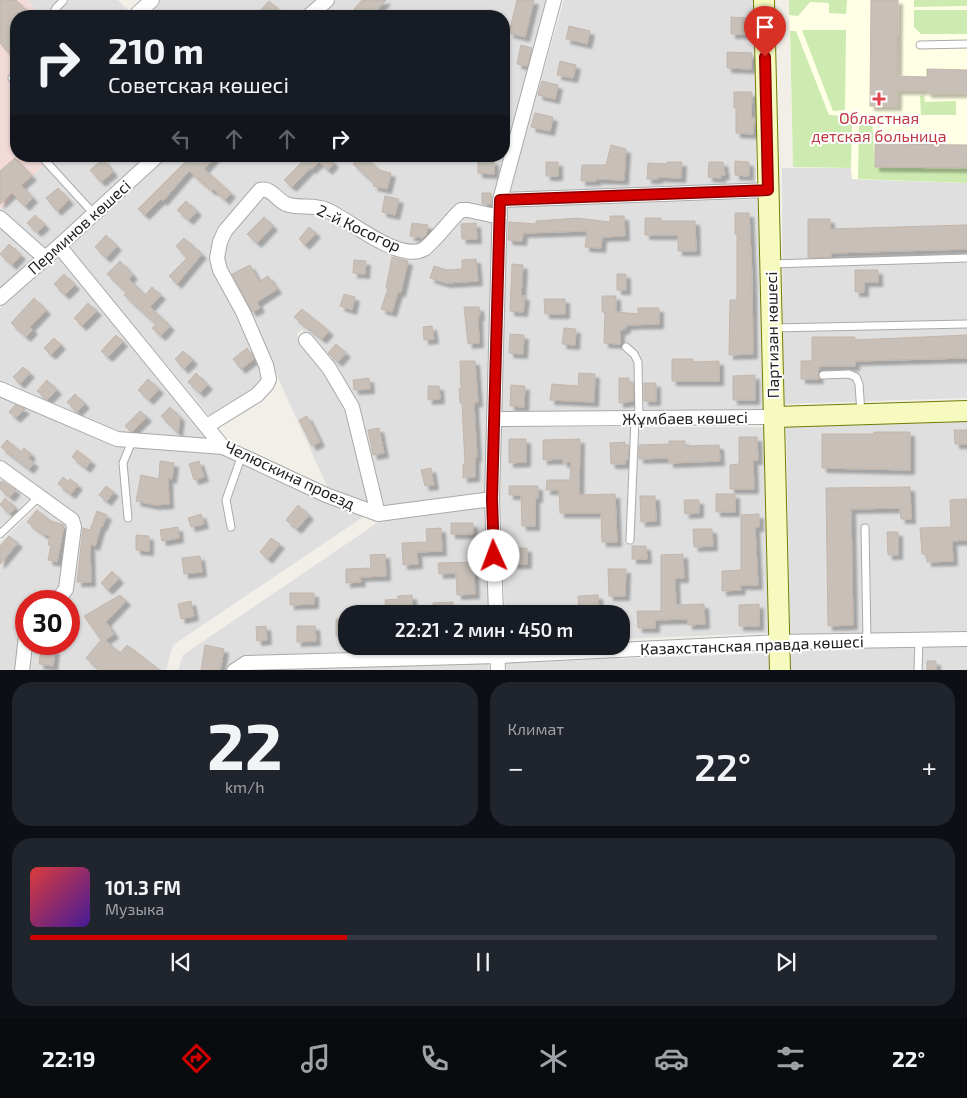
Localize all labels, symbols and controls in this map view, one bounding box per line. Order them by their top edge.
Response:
pin [744,6,786,57]
icon: arrive [751,13,779,41]
text: 210 m [108,29,204,71]
icon: right [25,30,90,95]
text: Советская көшесі [108,71,289,97]
marker: Областная детская больница [872,92,886,106]
place label: Областная детская больница [811,108,947,145]
icon: left [167,125,195,153]
icon: ahead [220,125,248,153]
icon: ahead [273,125,301,153]
icon: right [326,125,354,153]
street label: Перминов көшесі [23,175,134,278]
street label: 2-й Косогор [314,200,404,255]
street label: Партизан көшесі [761,271,782,399]
street label: Жұмбаев көшесі [622,407,748,428]
street label: Челюскина проезд [222,436,358,513]
position arrow [467,529,519,581]
speed limit sign: 30 [15,590,80,655]
text: 22:21 · 2 мин · 450 m [395,618,573,641]
street label: Казахстанская правда көшесі [640,631,864,658]
text: 22 [207,705,283,783]
text: Климат [508,719,564,738]
text: 22° [694,743,751,789]
text: − [508,750,524,784]
text: + [922,750,937,784]
text: km/h [225,777,265,796]
text: 101.3 FM [105,876,181,899]
text: Музыка [105,899,164,918]
icon: previous [167,948,195,976]
icon: pause [469,948,497,976]
icon: next [772,948,800,976]
icon: directions [179,1041,214,1076]
icon: music [298,1041,333,1076]
icon: phone [417,1041,452,1076]
icon: climate [536,1041,571,1076]
icon: car [654,1041,689,1076]
icon: filters [773,1041,808,1076]
text: 22:19 [42,1045,96,1071]
text: 22° [892,1045,925,1071]

